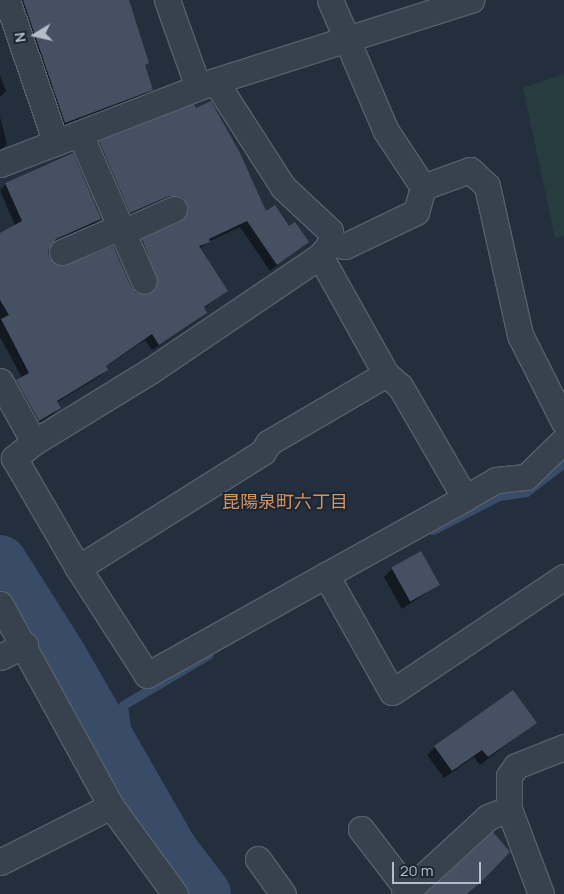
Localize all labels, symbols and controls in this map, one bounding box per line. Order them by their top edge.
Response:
north arrow [10,10,60,60]
text: N [10,31,30,44]
district label: 昆陽泉町六丁目 [222,490,348,512]
scale bar [394,852,483,884]
text: 20 m [400,860,433,881]

